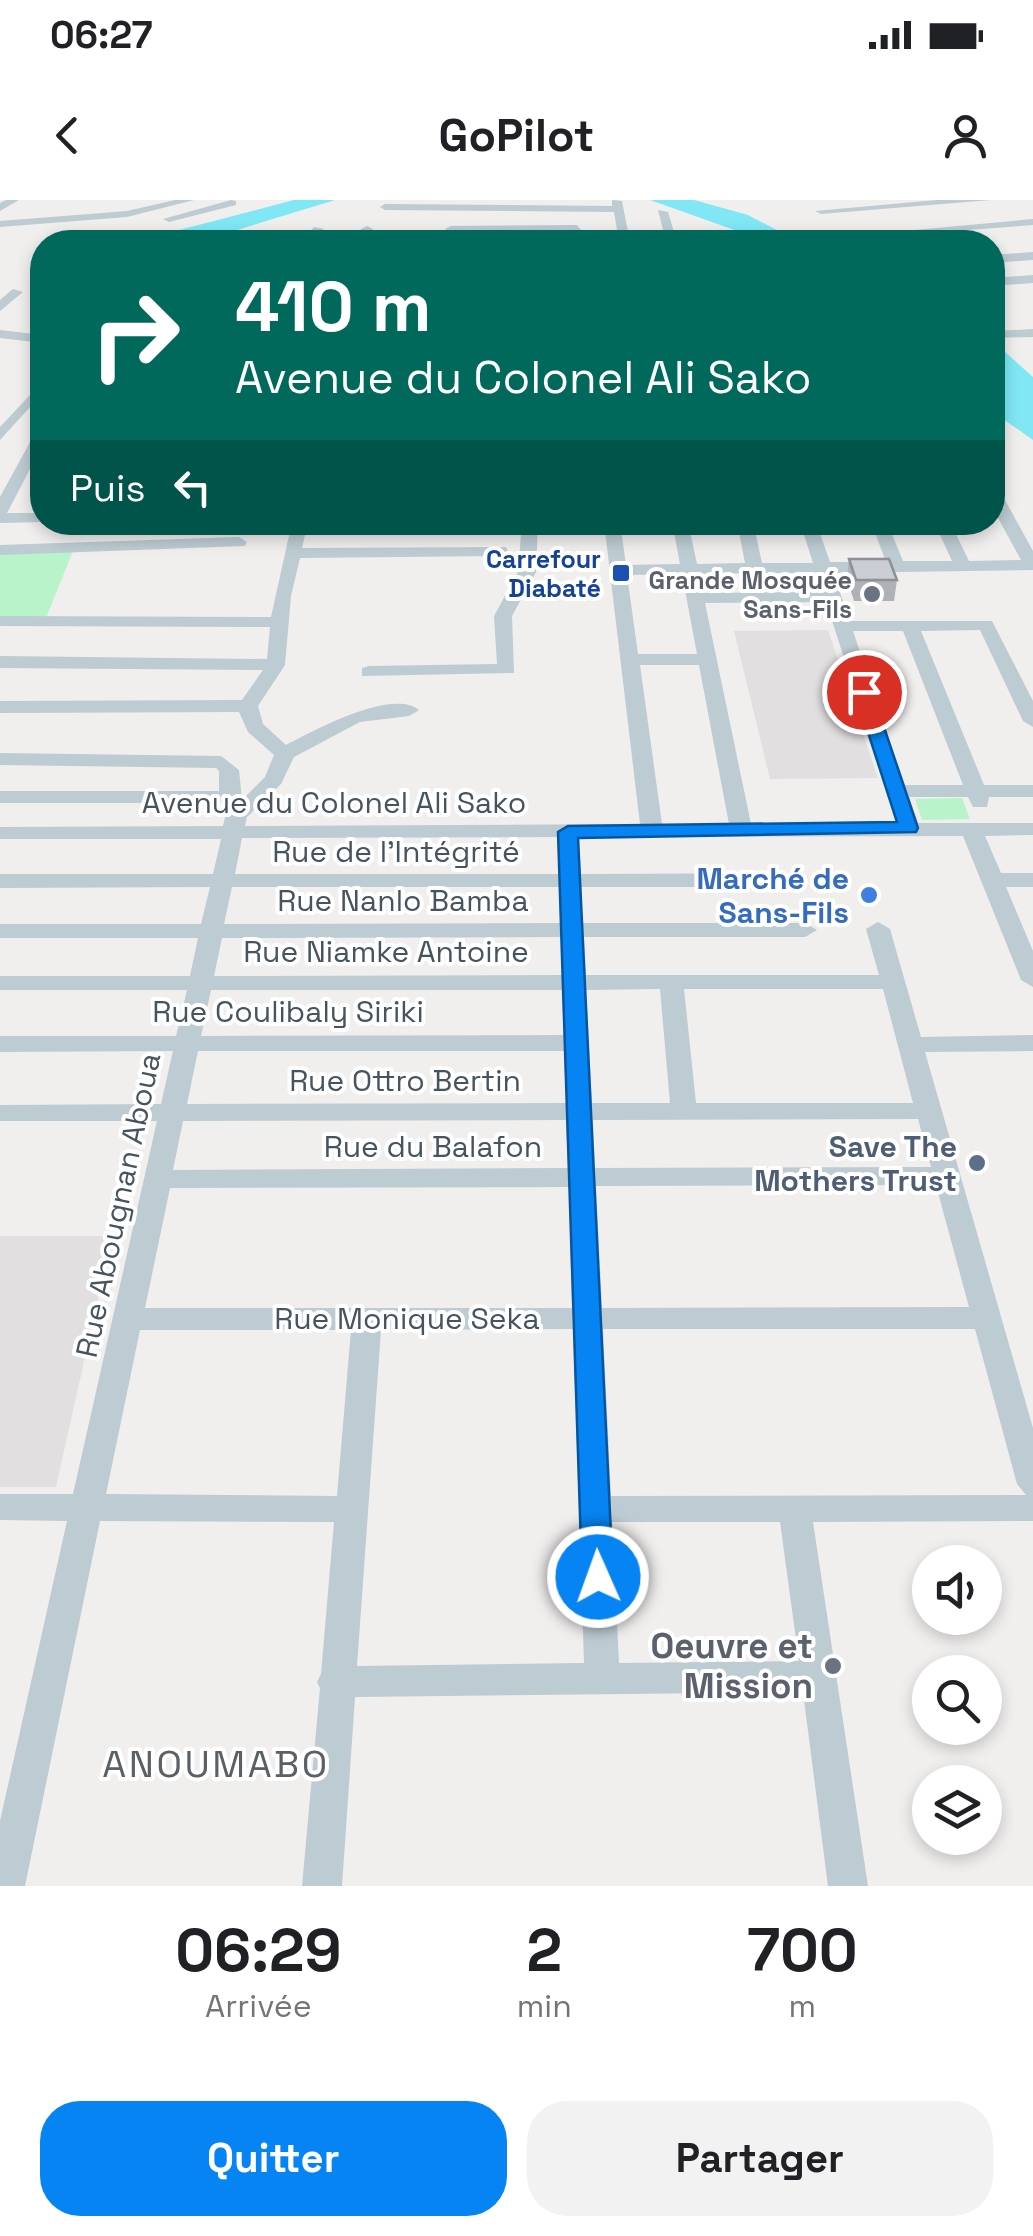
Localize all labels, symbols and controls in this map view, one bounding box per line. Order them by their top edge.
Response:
text: 06:27 [50,11,153,59]
text: GoPilot [439,107,594,164]
icon: back [40,108,95,163]
icon: person [938,108,993,163]
text: 410 m [235,262,431,351]
icon: right [70,270,200,400]
text: Avenue du Colonel Ali Sako [235,349,812,406]
icon: left [165,460,220,515]
text: Puis [70,464,145,512]
place label: Carrefour Diabaté [486,543,601,604]
marker: Carrefour Diabaté [610,562,632,584]
place label: Grande Mosquée Sans-Fils [649,564,852,625]
marker: Grande Mosquée Sans-Fils [861,583,883,605]
pin [822,650,907,735]
icon: arrive [837,665,892,720]
street label: Avenue du Colonel Ali Sako [142,783,526,822]
street label: Rue de l'Intégrité [272,832,520,871]
place label: Marché de Sans-Fils [696,859,849,932]
street label: Rue Nanlo Bamba [277,881,529,920]
marker: Marché de Sans-Fils [858,884,880,906]
street label: Rue Niamke Antoine [243,932,529,971]
street label: Rue Coulibaly Siriki [152,992,424,1031]
street label: Rue Abougnan Aboua [67,1049,169,1361]
street label: Rue Ottro Bertin [289,1061,521,1100]
street label: Rue du Balafon [324,1127,542,1166]
place label: Save The Mothers Trust [754,1127,957,1200]
marker: Save The Mothers Trust [966,1152,988,1174]
street label: Rue Monique Seka [274,1299,540,1338]
position arrow [546,1525,650,1629]
map controls [912,1545,1002,1855]
button: sound [912,1545,1002,1635]
place label: Oeuvre et Mission [650,1624,813,1708]
marker: Oeuvre et Mission [822,1655,844,1677]
button: search [912,1655,1002,1745]
district label: ANOUMABO [102,1740,330,1788]
button: layers [912,1765,1002,1855]
text: 06:29 [175,1912,342,1989]
text: 2 [526,1912,562,1989]
text: 700 [747,1912,858,1989]
text: Arrivée [205,1986,312,2026]
text: min [517,1986,572,2026]
text: m [789,1986,816,2026]
button: Quitter [40,2101,507,2216]
button: Partager [527,2101,993,2216]

